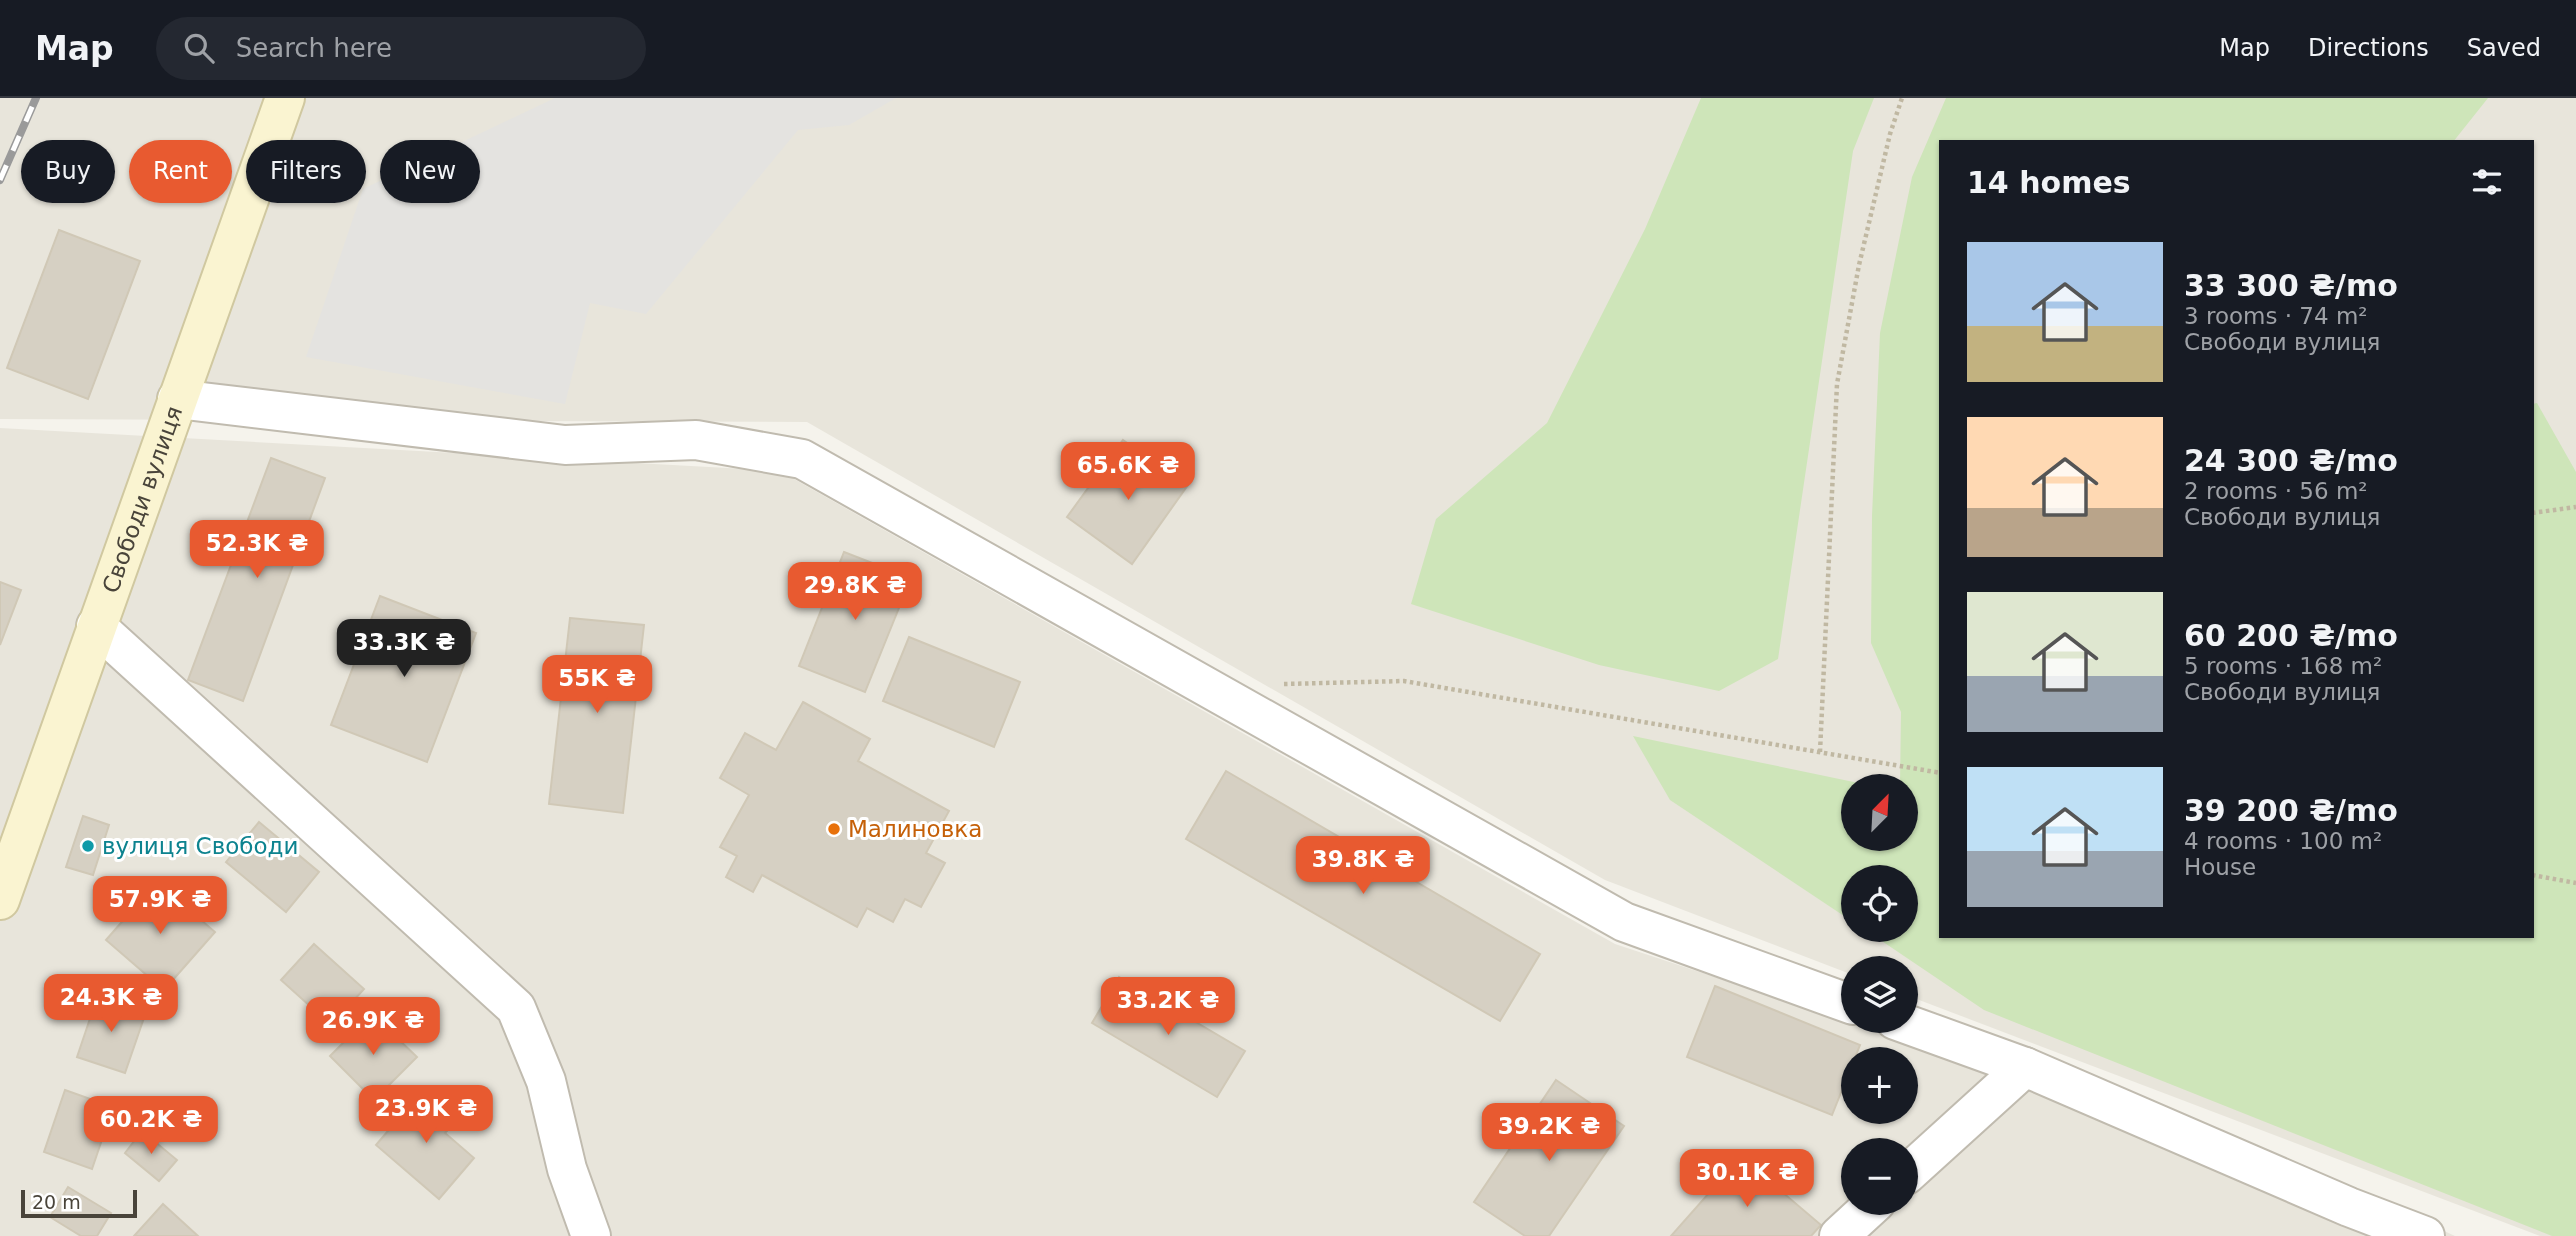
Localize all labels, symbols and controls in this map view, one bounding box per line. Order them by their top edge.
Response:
search box [156,17,646,80]
text: Map [35,29,114,68]
icon: search [180,29,218,67]
text: Search here [236,33,392,63]
text: Map [2219,34,2270,62]
text: Directions [2308,34,2429,62]
text: Saved [2467,34,2541,62]
chip: Buy [21,140,115,203]
chip: Rent [129,140,232,203]
chip: Filters [246,140,366,203]
chip: New [380,140,480,203]
icon: filters [2468,163,2506,201]
text: 14 homes [1967,165,2131,200]
text: 33 300 ₴/mo [2184,268,2398,303]
icon: home [2023,270,2107,354]
text: 3 rooms · 74 m² [2184,303,2368,329]
text: Свободи вулиця [2184,329,2380,355]
street label: Свободи вулиця [97,403,187,596]
pin: 65.6K ₴ [1063,442,1193,502]
text: 24 300 ₴/mo [2184,443,2398,478]
icon: home [2023,445,2107,529]
text: 65.6K ₴ [1077,452,1179,478]
text: 2 rooms · 56 m² [2184,478,2368,504]
text: Свободи вулиця [2184,504,2380,530]
pin: 52.3K ₴ [192,520,322,580]
text: 52.3K ₴ [206,530,308,556]
pin: 29.8K ₴ [790,562,920,622]
text: 29.8K ₴ [804,572,906,598]
text: 60 200 ₴/mo [2184,618,2398,653]
pin: 33.3K ₴ [339,620,469,679]
icon: home [2023,620,2107,704]
text: 33.3K ₴ [353,629,455,655]
text: 5 rooms · 168 m² [2184,653,2382,679]
pin: 55K ₴ [548,656,646,715]
text: 55K ₴ [558,665,636,691]
text: Свободи вулиця [2184,679,2380,705]
north arrow [1841,774,1918,850]
map controls [1841,774,1918,1215]
text: 39 200 ₴/mo [2184,793,2398,828]
icon: home [2023,795,2107,879]
place label: Малиновка [848,816,982,842]
marker: Малиновка [826,821,842,837]
text: 4 rooms · 100 m² [2184,828,2382,854]
place label: вулиця Свободи [102,833,298,859]
pin: 39.8K ₴ [1298,836,1428,896]
marker: вулиця Свободи [80,838,96,854]
text: 39.8K ₴ [1312,846,1414,872]
text: House [2184,854,2256,880]
button: locate [1841,865,1918,942]
pin: 57.9K ₴ [95,876,225,936]
text: 57.9K ₴ [109,886,211,912]
button: layers [1841,956,1918,1033]
pin: 24.3K ₴ [46,974,176,1034]
pin: 33.2K ₴ [1103,978,1233,1037]
text: 24.3K ₴ [60,984,162,1010]
text: 33.2K ₴ [1117,987,1219,1013]
pin: 26.9K ₴ [308,998,438,1057]
text: 26.9K ₴ [322,1007,424,1033]
button: + [1841,1047,1918,1124]
pin: 23.9K ₴ [361,1086,491,1145]
text: 23.9K ₴ [375,1095,477,1121]
pin: 60.2K ₴ [86,1096,216,1156]
pin: 39.2K ₴ [1484,1104,1614,1163]
text: 60.2K ₴ [100,1106,202,1132]
text: 39.2K ₴ [1498,1113,1600,1139]
button: − [1841,1138,1918,1215]
pin: 30.1K ₴ [1682,1150,1812,1209]
text: 30.1K ₴ [1696,1159,1798,1185]
scale bar [21,1187,136,1219]
text: 20 m [32,1191,81,1213]

